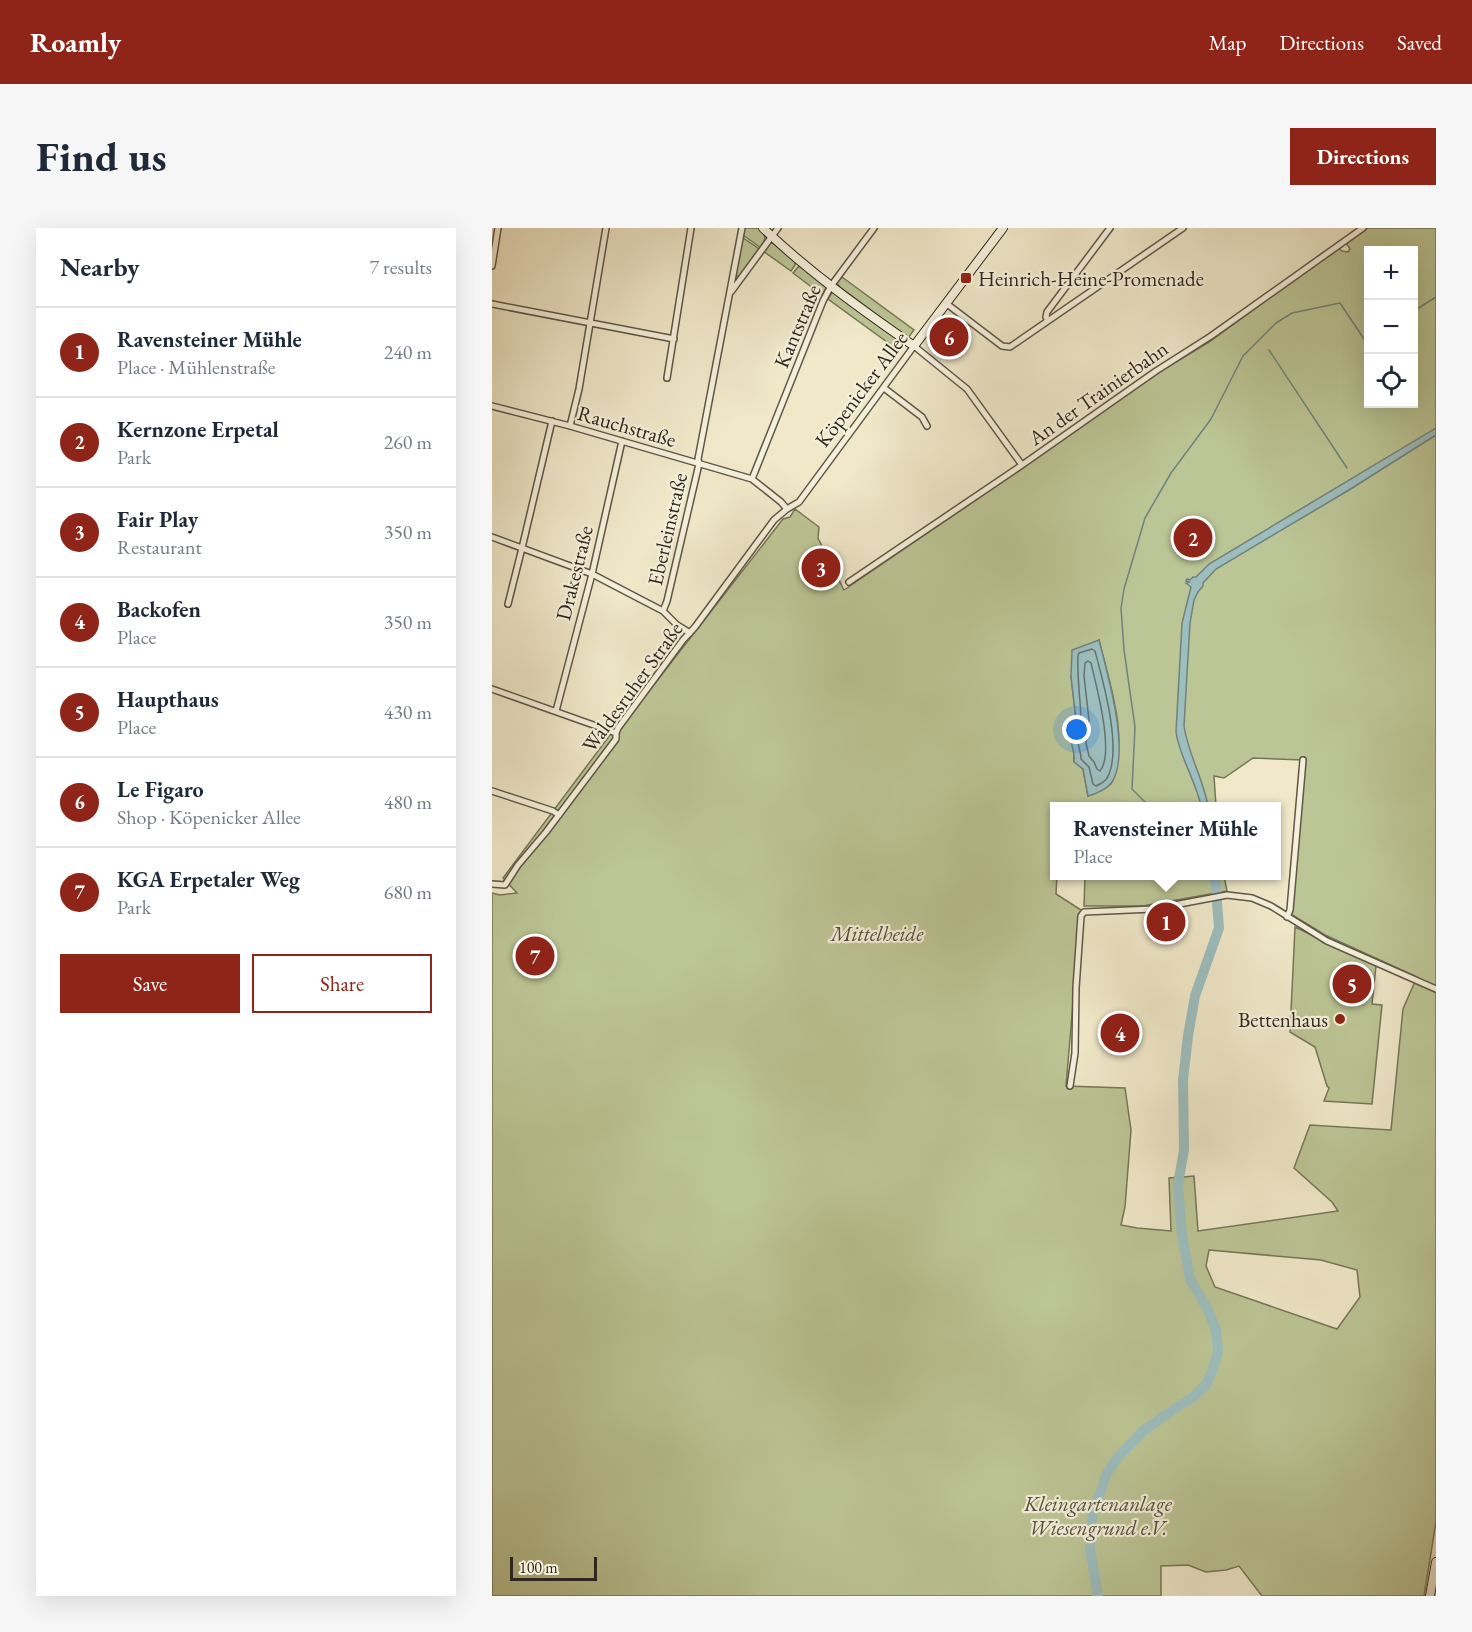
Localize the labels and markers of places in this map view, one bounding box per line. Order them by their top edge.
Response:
place label: Heinrich-Heine-Promenade [978,265,1204,292]
marker: Heinrich-Heine-Promenade [959,271,973,285]
pin: 6 [930,314,968,360]
pin: 2 [1174,516,1212,560]
pin: 3 [802,546,840,590]
pin: 1 [1146,900,1186,944]
pin: 7 [516,934,555,978]
pin: 5 [1332,962,1372,1006]
place label: Bettenhaus [1238,1006,1328,1033]
pin: 4 [1100,1010,1140,1056]
marker: Bettenhaus [1333,1012,1347,1026]

